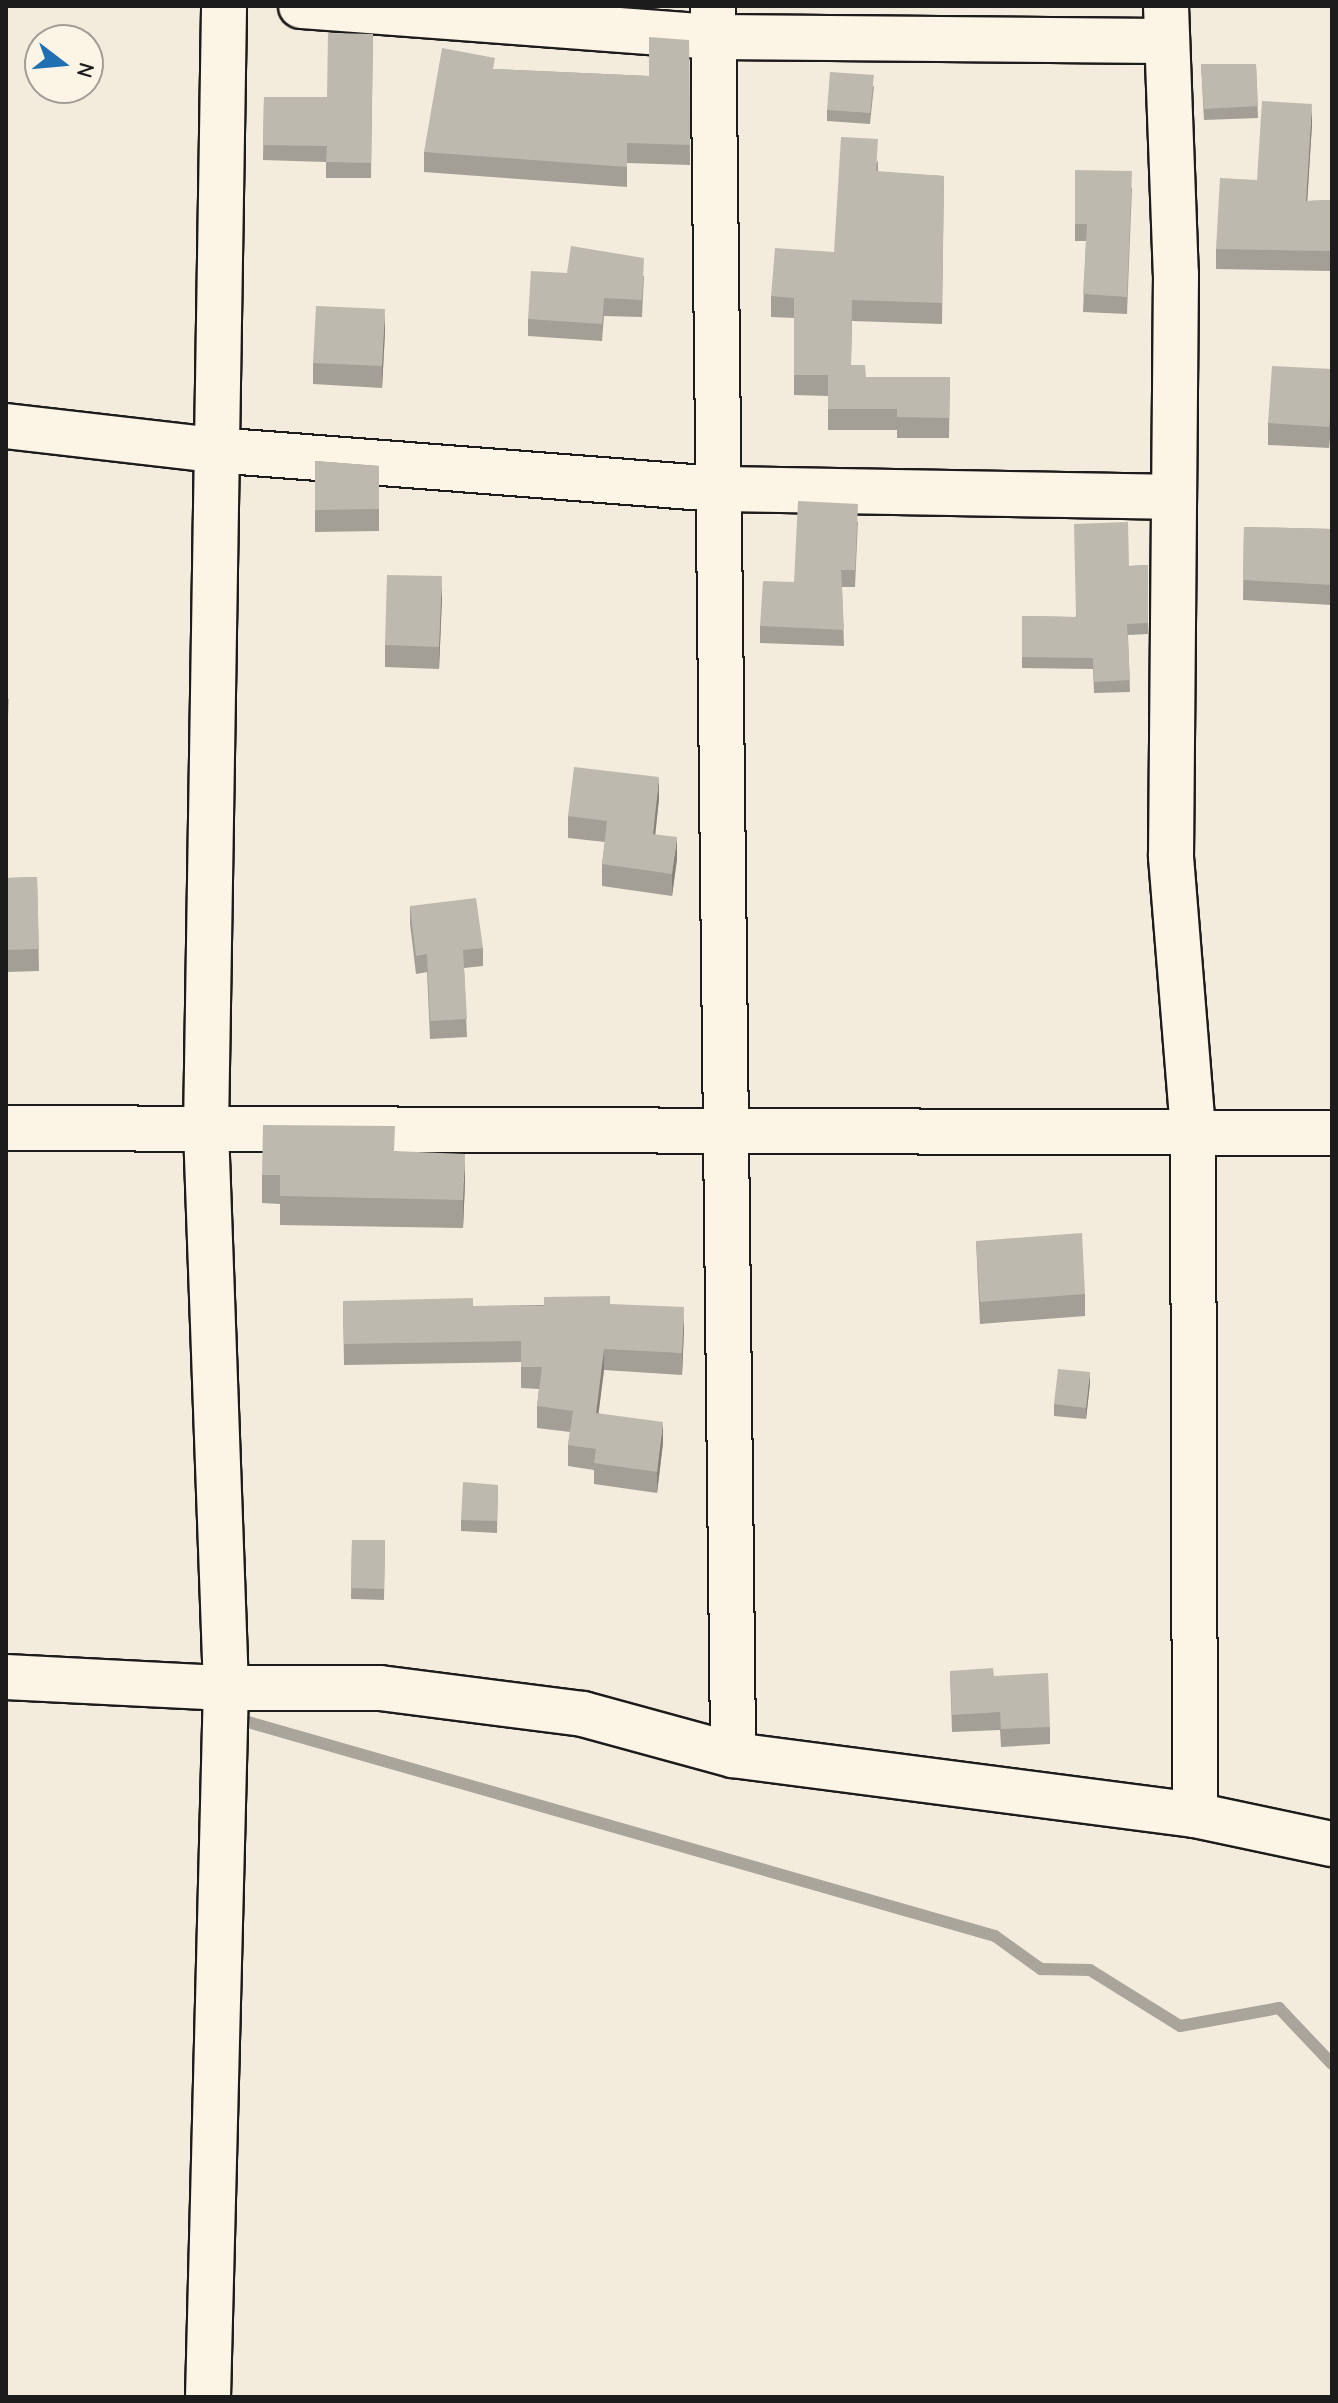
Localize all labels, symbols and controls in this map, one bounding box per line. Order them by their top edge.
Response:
north arrow [24,24,104,104]
text: N [71,60,100,81]

